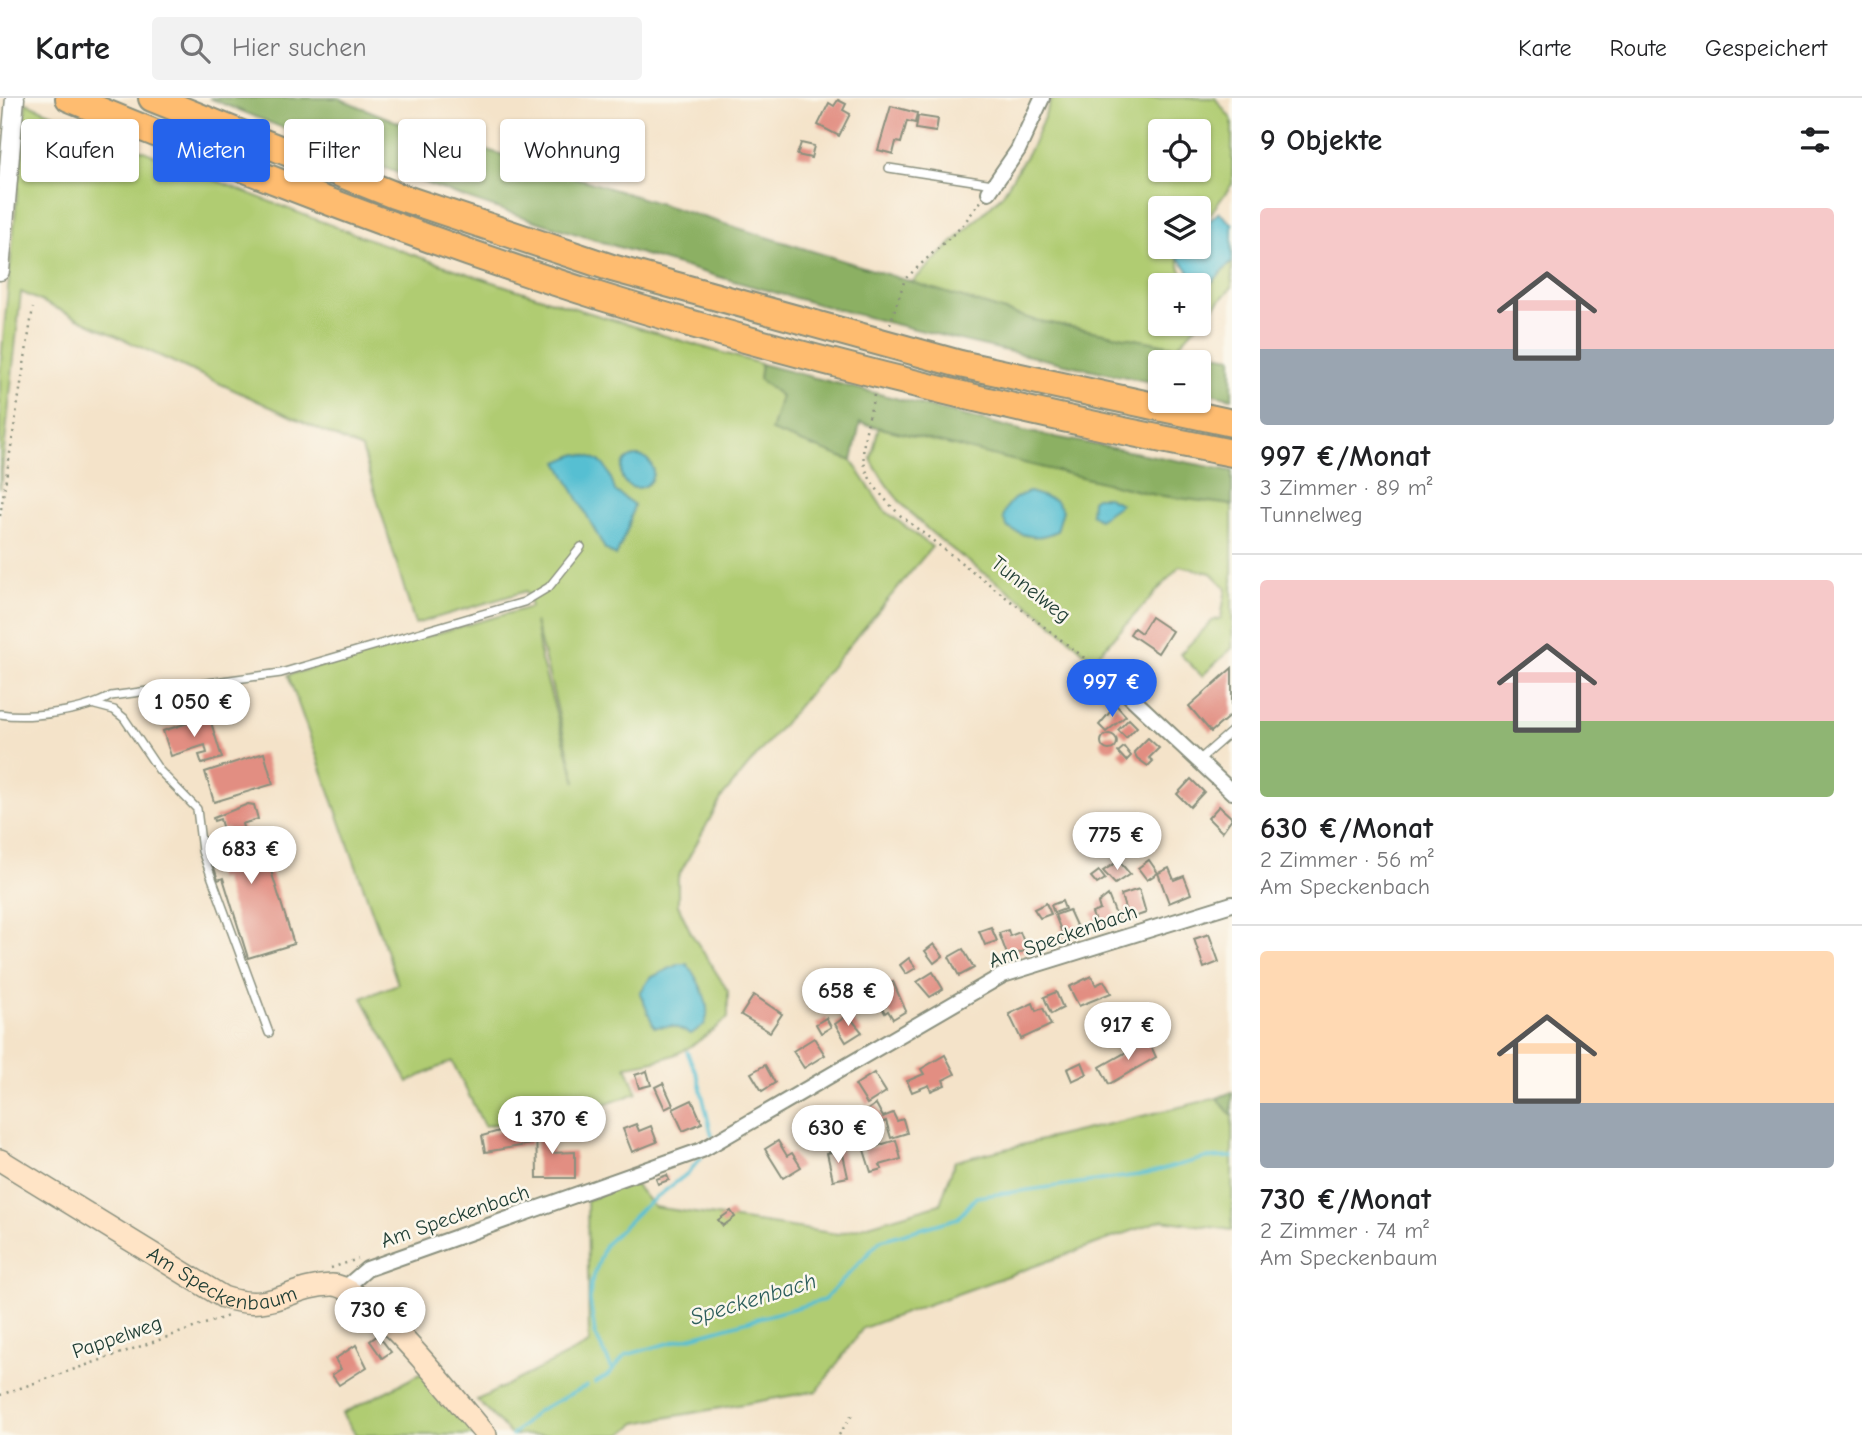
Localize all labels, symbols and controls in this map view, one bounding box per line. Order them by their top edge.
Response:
search box [152,17,642,80]
text: Karte [35,29,110,67]
icon: search [176,29,214,67]
text: Hier suchen [232,33,367,63]
text: Karte [1518,34,1572,62]
text: Route [1610,34,1667,62]
text: Gespeichert [1705,34,1827,62]
chip: Kaufen [21,119,139,182]
chip: Mieten [153,119,270,182]
chip: Filter [284,119,384,182]
chip: Neu [398,119,486,182]
chip: Wohnung [500,119,645,182]
map controls [1148,119,1211,413]
button: locate [1148,119,1211,182]
icon: filters [1796,121,1834,159]
text: 9 Objekte [1260,123,1382,158]
button: layers [1148,196,1211,259]
icon: home [1484,253,1610,379]
button: + [1148,273,1211,336]
button: − [1148,350,1211,413]
text: 997 €/Monat [1260,439,1430,474]
text: 3 Zimmer · 89 m² [1260,474,1433,501]
text: Tunnelweg [1260,501,1363,528]
street label: Tunnelweg [987,551,1075,627]
icon: home [1484,625,1610,751]
pin: 997 € [1063,660,1161,719]
text: 997 € [1083,668,1141,695]
pin: 1 050 € [129,680,259,739]
text: 1 050 € [154,688,234,715]
text: 630 €/Monat [1260,811,1433,846]
pin: 775 € [1068,812,1166,872]
text: 775 € [1089,821,1145,848]
pin: 683 € [202,826,300,886]
text: 683 € [221,835,281,862]
text: 2 Zimmer · 56 m² [1260,846,1434,873]
text: Am Speckenbach [1260,873,1430,900]
street label: Am Speckenbach [986,899,1140,973]
pin: 658 € [799,968,897,1028]
text: 658 € [818,977,878,1004]
icon: home [1484,996,1610,1122]
pin: 917 € [1079,1002,1177,1062]
text: 917 € [1100,1011,1156,1038]
pin: 1 370 € [487,1096,617,1156]
text: 1 370 € [514,1105,590,1132]
pin: 630 € [789,1105,887,1165]
text: 630 € [808,1114,868,1141]
street label: Am Speckenbach [378,1179,532,1253]
text: 730 €/Monat [1260,1182,1431,1217]
text: 2 Zimmer · 74 m² [1260,1217,1429,1244]
street label: Am Speckenbaum [143,1241,300,1314]
text: Am Speckenbaum [1260,1244,1437,1271]
water label: Speckenbach [687,1267,819,1331]
pin: 730 € [331,1288,429,1347]
text: 730 € [351,1296,409,1323]
street label: Pappelweg [69,1311,165,1363]

